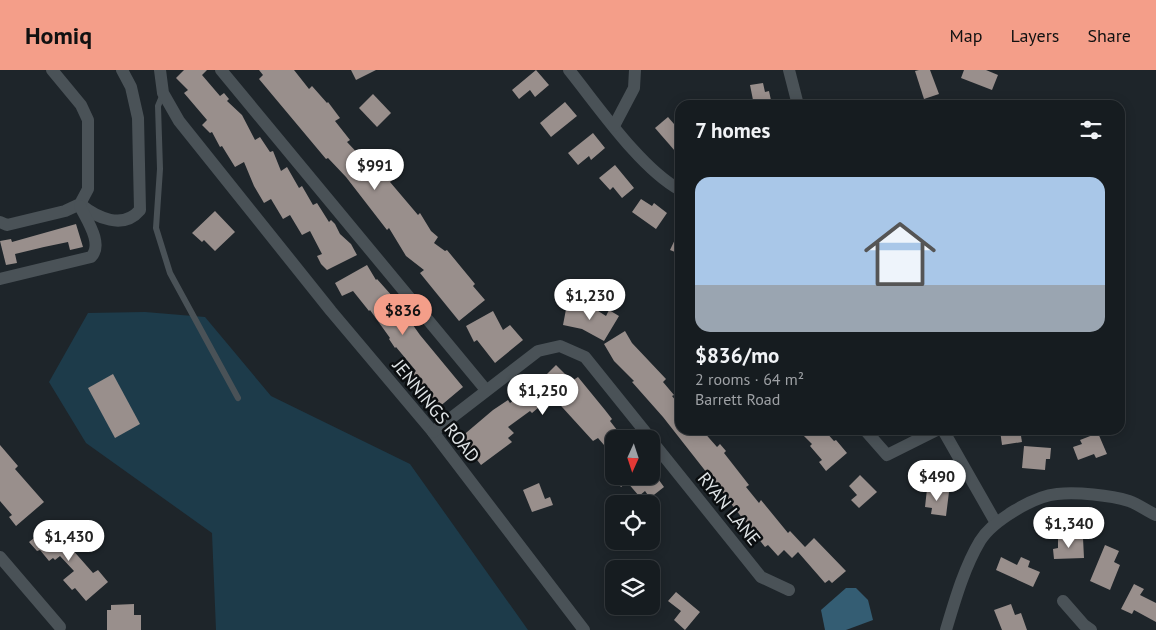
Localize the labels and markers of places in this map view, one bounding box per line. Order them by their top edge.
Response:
pin: $991 [345,148,405,191]
pin: $1,230 [549,278,631,321]
pin: $836 [373,294,433,336]
pin: $1,250 [502,374,584,416]
pin: $490 [907,460,967,502]
pin: $1,340 [1028,506,1110,549]
pin: $1,430 [28,520,110,562]

